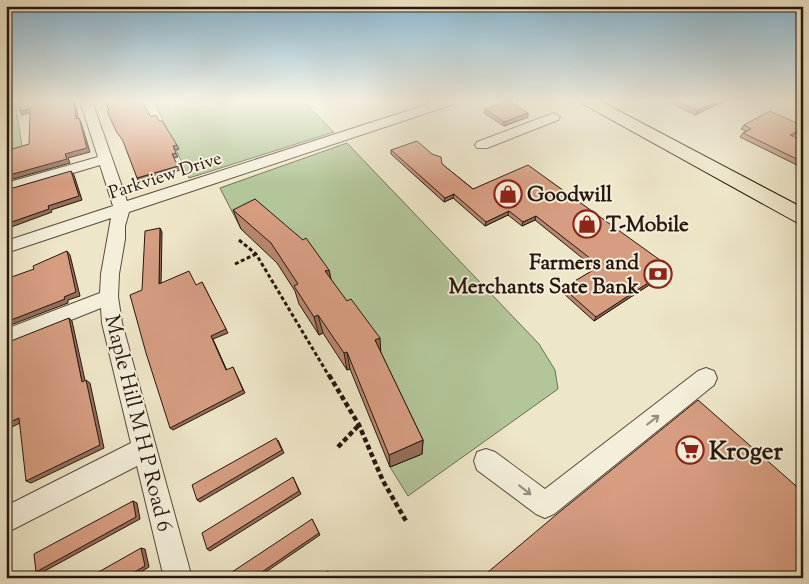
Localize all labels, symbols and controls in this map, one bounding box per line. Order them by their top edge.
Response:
street label: Parkview Drive [106,146,225,207]
shop icon: Goodwill [493,179,523,209]
place label: Goodwill [527,181,612,211]
shop icon: T-Mobile [572,209,602,239]
place label: T-Mobile [606,211,689,241]
place label: Farmers and Merchants Sate Bank [449,249,640,303]
bank icon: Farmers and Merchants Sate Bank [643,259,673,289]
street label: Maple Hill M H P Road 6 [96,312,179,535]
one-way arrow [646,415,659,426]
supermarket icon: Kroger [675,435,705,465]
place label: Kroger [709,435,783,471]
one-way arrow [518,485,531,496]

